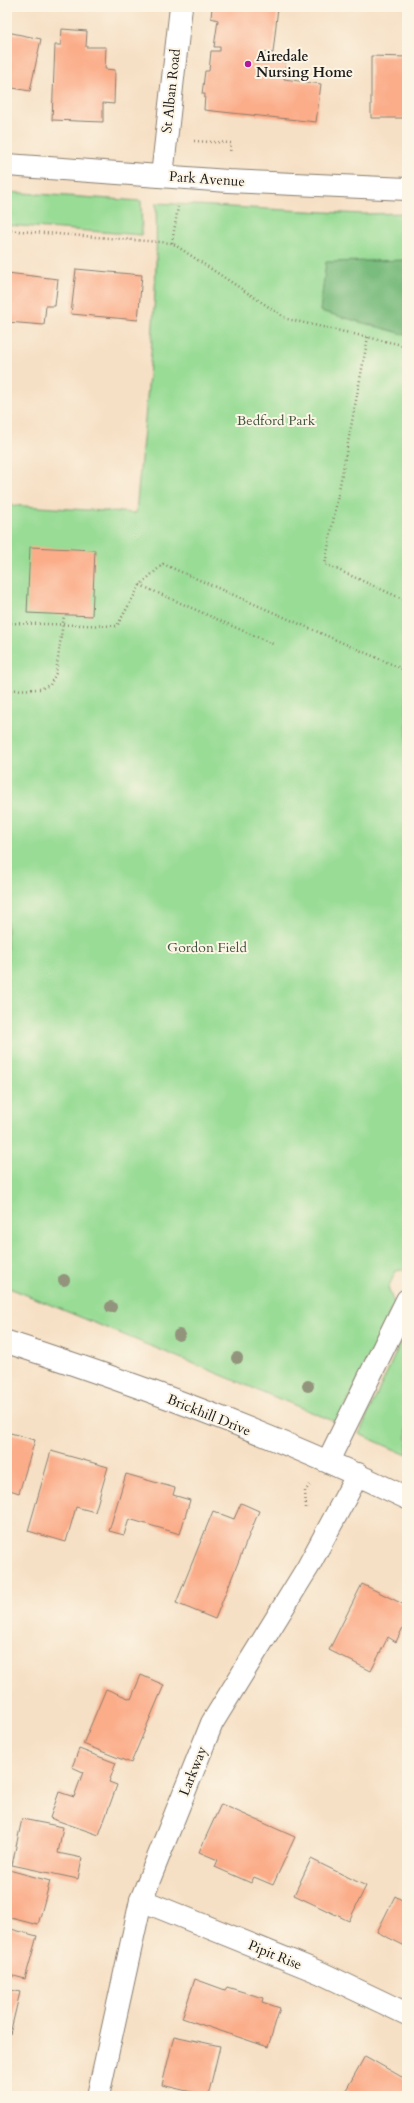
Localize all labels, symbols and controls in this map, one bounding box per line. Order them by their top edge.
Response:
street label: St Alban Road [157,47,185,134]
place label: Airedale Nursing Home [256,47,353,82]
marker: Airedale Nursing Home [243,59,253,69]
street label: Park Avenue [168,167,246,191]
park label: Bedford Park [237,411,316,430]
park label: Gordon Field [167,938,247,957]
street label: Brickhill Drive [164,1390,254,1440]
street label: Larkway [174,1743,212,1799]
street label: Pipit Rise [245,1936,305,1974]

